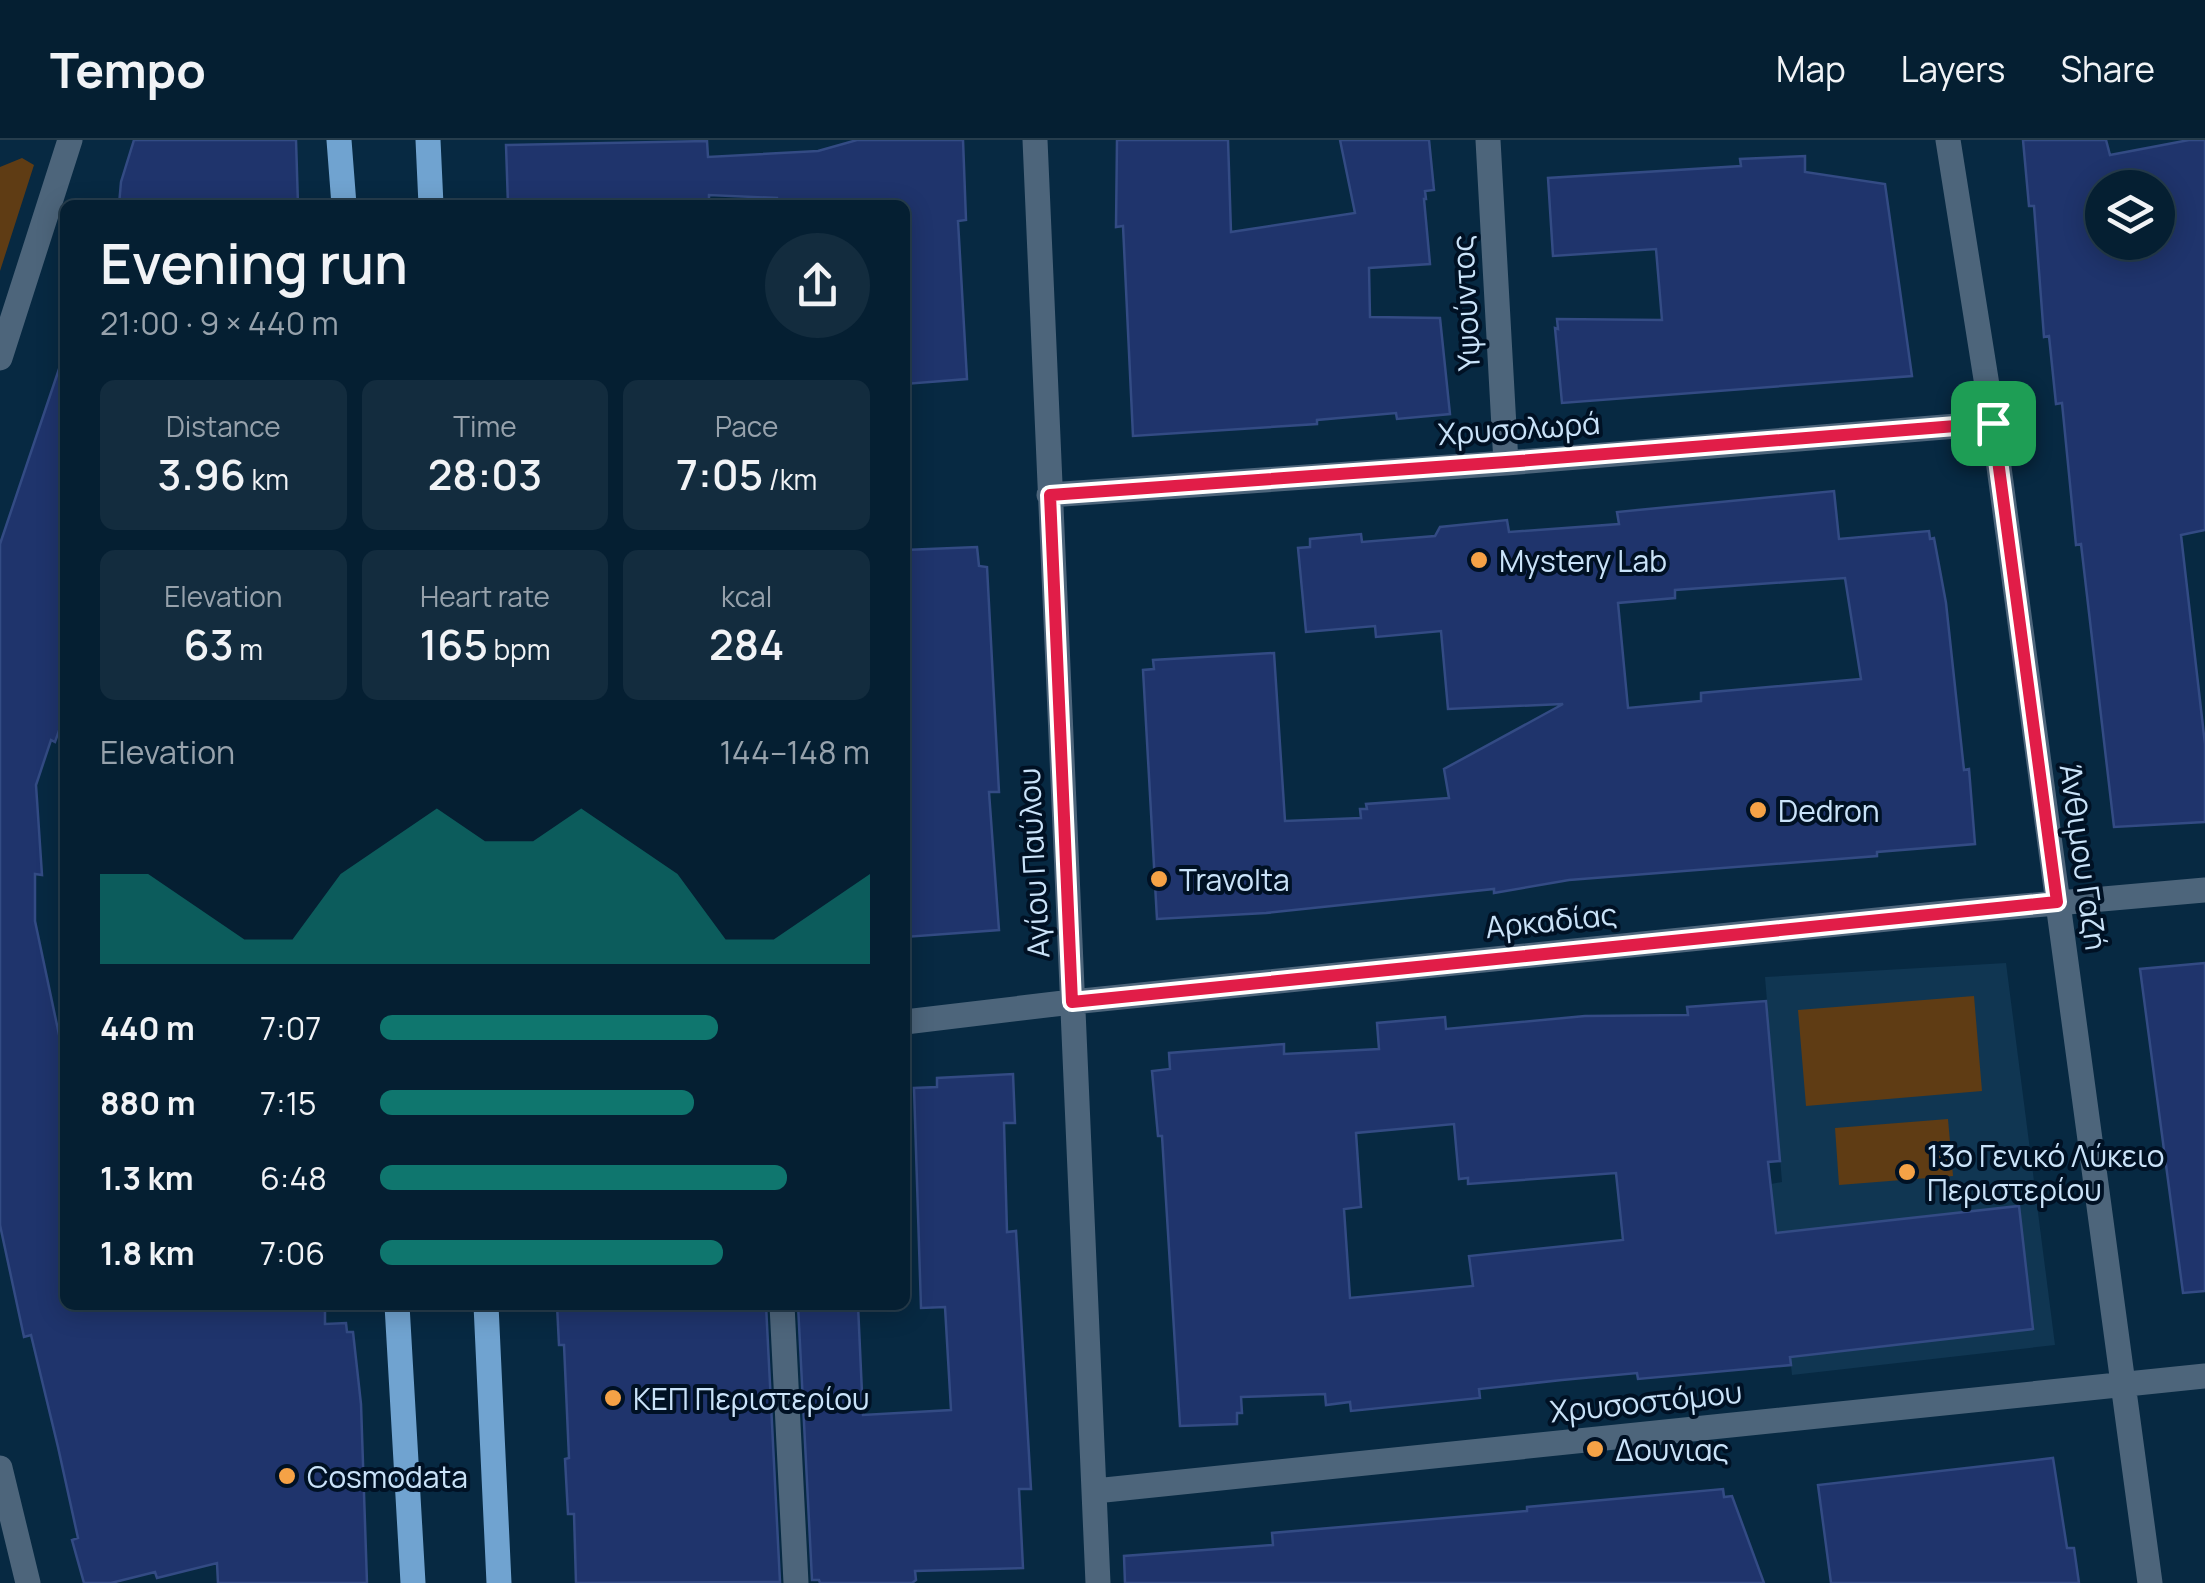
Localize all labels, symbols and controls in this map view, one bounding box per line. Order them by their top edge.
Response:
text: Tempo [50,37,206,102]
text: Map [1776,45,1846,93]
text: Layers [1901,45,2005,93]
text: Share [2060,45,2155,93]
map controls [2085,170,2175,260]
button: layers [2085,170,2175,260]
text: Evening run [100,225,408,301]
button: share [765,233,870,338]
street label: Υψούντος [1441,234,1489,372]
text: 21:00 · 9 × 440 m [100,301,339,345]
pin [1951,381,2036,466]
icon: arrive [1966,396,2021,451]
street label: Χρυσολωρά [1436,402,1602,454]
text: Distance [166,407,281,445]
text: Time [453,407,517,445]
text: Pace [715,407,778,445]
text: 3.96 [158,445,246,503]
text: 28:03 [428,445,542,503]
text: 7:05 [676,445,763,503]
text: km [246,460,289,498]
text: /km [763,460,817,498]
place label: Mystery Lab [1499,540,1667,581]
marker: Mystery Lab [1468,549,1490,571]
text: Elevation [164,577,282,615]
text: Heart rate [420,577,550,615]
text: kcal [721,577,772,615]
text: 63 [184,615,234,673]
text: 165 [420,615,488,673]
text: 284 [709,615,784,673]
text: m [234,630,263,668]
text: bpm [488,630,550,668]
text: Elevation [100,730,235,774]
text: 144–148 m [719,730,870,774]
street label: Άνθιμου Γαζή [2051,761,2117,953]
street label: Αγίου Παύλου [1008,767,1058,959]
place label: Dedron [1778,790,1880,831]
marker: Dedron [1747,799,1769,821]
place label: Travolta [1179,859,1290,900]
marker: Travolta [1148,868,1170,890]
street label: Αρκαδίας [1483,893,1619,947]
text: 440 m [100,1006,195,1050]
text: 7:07 [260,1006,321,1050]
text: 880 m [100,1081,195,1125]
text: 7:15 [260,1081,317,1125]
place label: 13ο Γενικό Λύκειο Περιστερίου [1927,1135,2165,1210]
text: 1.3 km [100,1156,193,1200]
text: 6:48 [260,1156,327,1200]
marker: 13ο Γενικό Λύκειο Περιστερίου [1896,1161,1918,1183]
text: 1.8 km [100,1231,194,1275]
text: 7:06 [260,1231,325,1275]
street label: Χρυσοστόμου [1548,1371,1744,1431]
place label: ΚΕΠ Περιστερίου [633,1378,869,1419]
marker: ΚΕΠ Περιστερίου [602,1387,624,1409]
place label: Δουνιας [1615,1429,1729,1470]
marker: Δουνιας [1584,1438,1606,1460]
place label: Cosmodata [307,1456,468,1497]
marker: Cosmodata [276,1465,298,1487]

